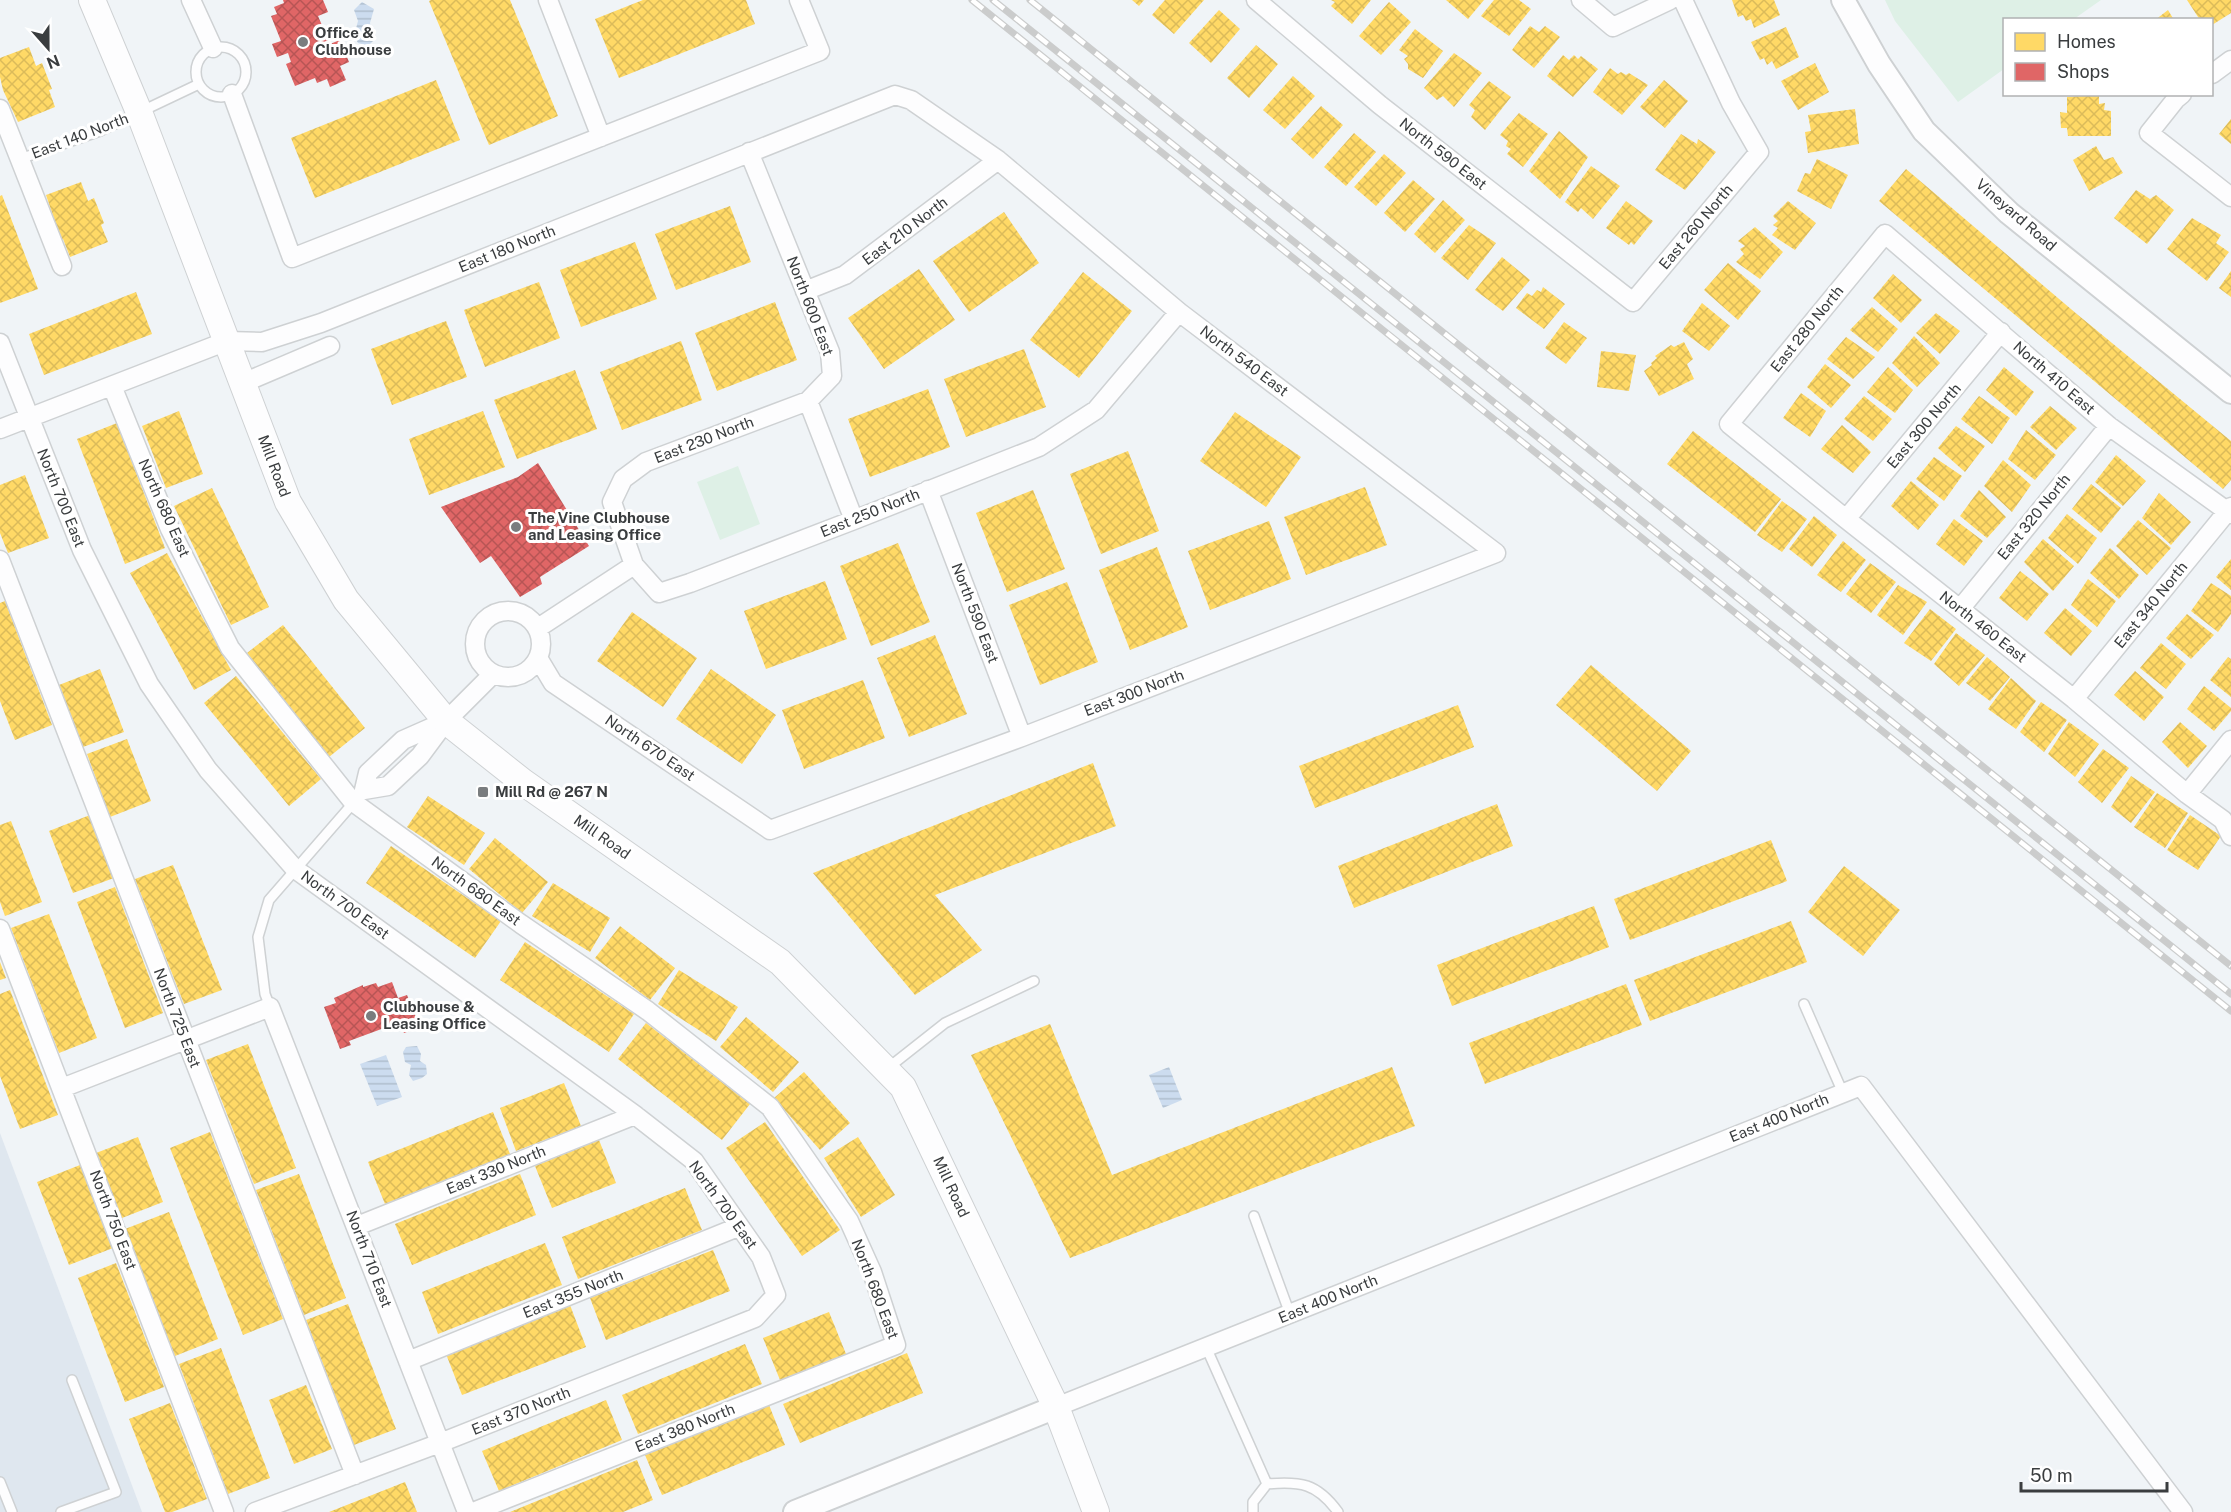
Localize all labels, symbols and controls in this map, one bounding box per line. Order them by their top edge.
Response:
north arrow [18,18,78,78]
legend [2003,18,2213,96]
place label: Office & Clubhouse [315,24,392,58]
text: Homes [2057,31,2116,52]
marker: Office & Clubhouse [296,35,310,49]
text: N [44,50,62,73]
text: Shops [2057,61,2109,82]
street label: East 140 North [29,109,131,162]
street label: North 590 East [1396,114,1490,193]
street label: Vineyard Road [1973,175,2060,254]
street label: East 260 North [1655,181,1736,272]
street label: East 210 North [859,193,951,268]
street label: East 180 North [456,221,558,276]
street label: North 600 East [784,254,837,358]
street label: East 280 North [1767,282,1846,375]
street label: North 540 East [1197,322,1292,399]
street label: North 410 East [2010,338,2099,418]
street label: East 300 North [1883,380,1964,472]
street label: East 230 North [652,413,756,466]
street label: Mill Road [255,432,294,499]
street label: North 700 East [34,446,89,550]
street label: North 680 East [135,456,194,560]
street label: East 320 North [1994,470,2073,563]
street label: East 250 North [818,485,922,540]
place label: The Vine Clubhouse and Leasing Office [528,509,670,543]
marker: The Vine Clubhouse and Leasing Office [509,520,523,534]
street label: East 340 North [2111,558,2191,651]
street label: North 590 East [949,560,1002,665]
street label: North 460 East [1936,587,2030,666]
street label: East 300 North [1082,666,1186,719]
street label: North 670 East [602,711,699,784]
place label: Mill Rd @ 267 N [495,783,608,800]
marker: Mill Rd @ 267 N [476,785,490,799]
street label: Mill Road [571,811,634,862]
street label: North 680 East [428,853,524,929]
street label: North 700 East [298,867,393,942]
street label: North 725 East [151,966,204,1070]
place label: Clubhouse & Leasing Office [383,998,486,1032]
marker: Clubhouse & Leasing Office [364,1009,378,1023]
street label: East 400 North [1727,1090,1831,1145]
street label: East 330 North [444,1142,548,1197]
street label: Mill Road [930,1154,973,1220]
street label: North 700 East [686,1157,761,1252]
street label: North 750 East [87,1167,140,1272]
street label: North 710 East [343,1208,396,1310]
street label: North 680 East [849,1236,902,1341]
street label: East 355 North [520,1266,625,1321]
street label: East 400 North [1276,1271,1380,1326]
street label: East 370 North [469,1383,573,1438]
street label: East 380 North [633,1400,737,1455]
scale bar [2021,1455,2166,1493]
text: 50 m [2030,1465,2073,1486]

